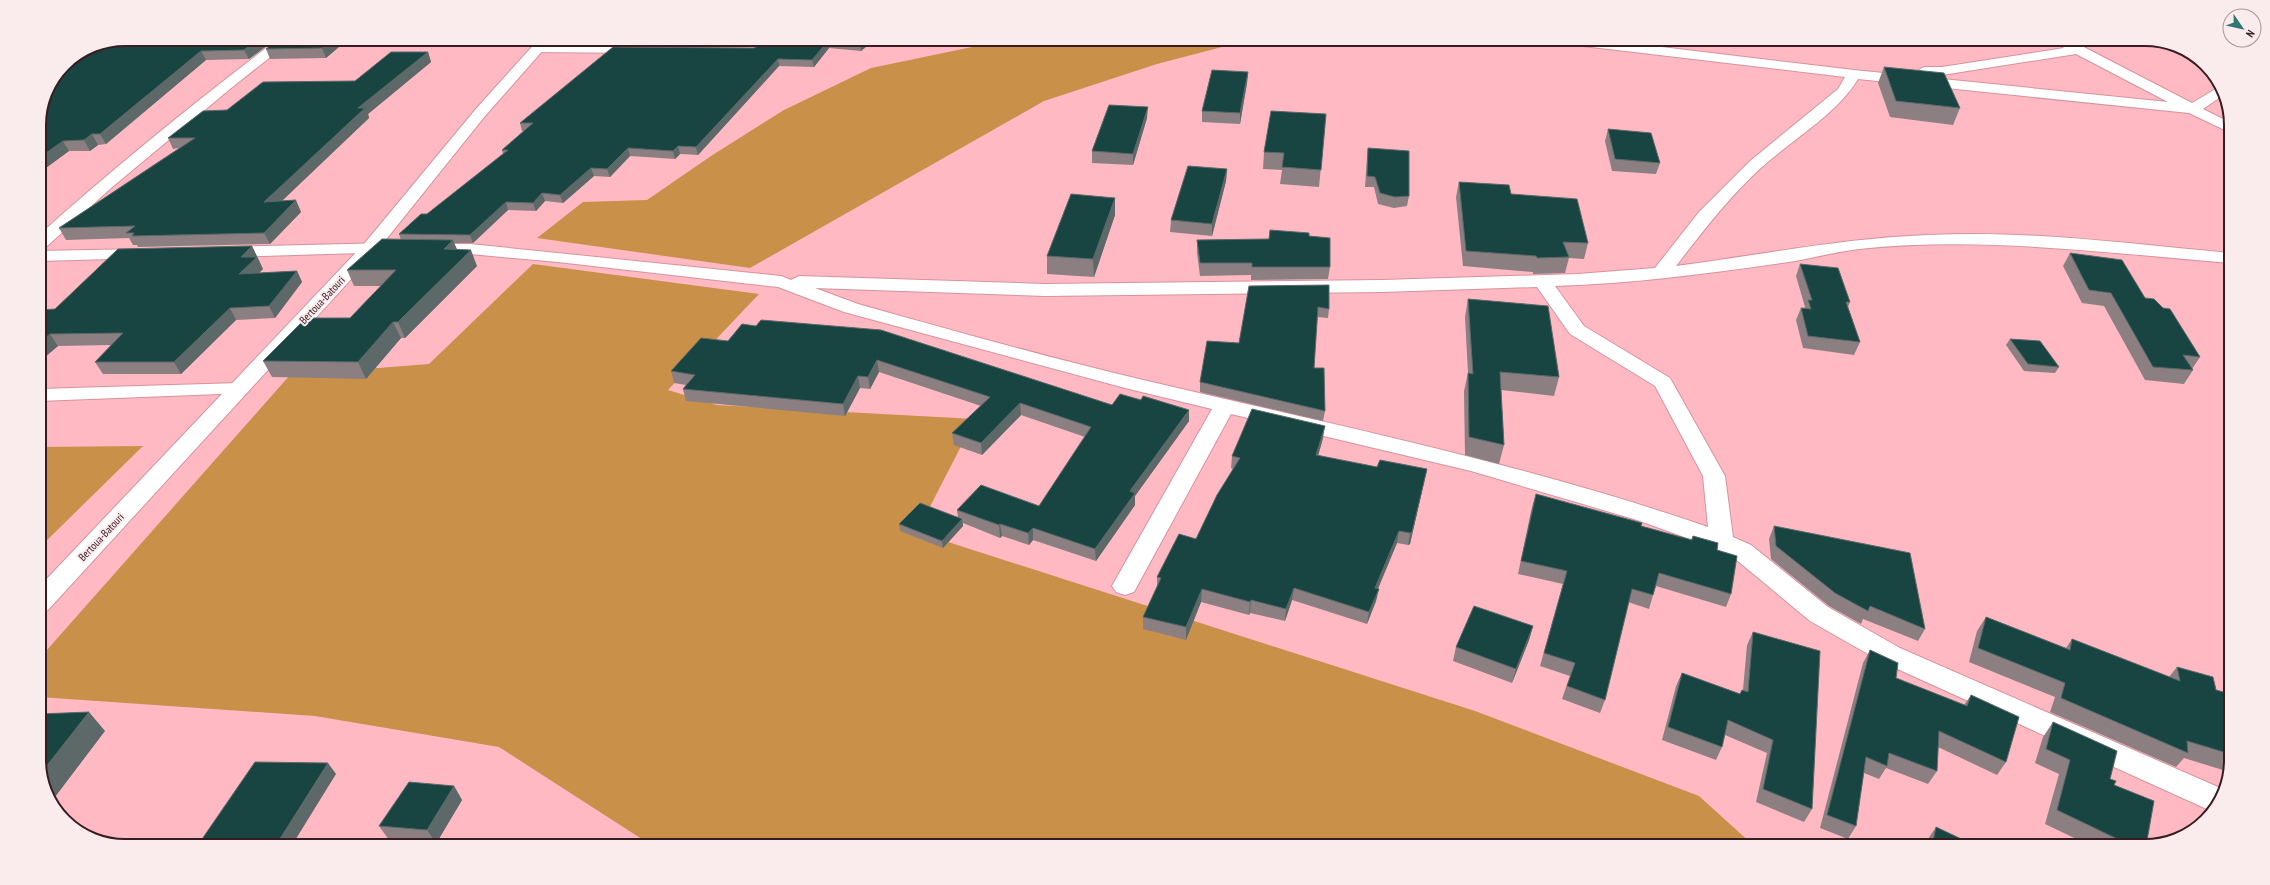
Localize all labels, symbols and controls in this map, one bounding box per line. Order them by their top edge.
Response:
north arrow [2222,8,2262,48]
text: N [2243,27,2258,40]
street label: Bertoua-Batouri [296,273,348,327]
street label: Bertoua-Batouri [75,510,127,564]

